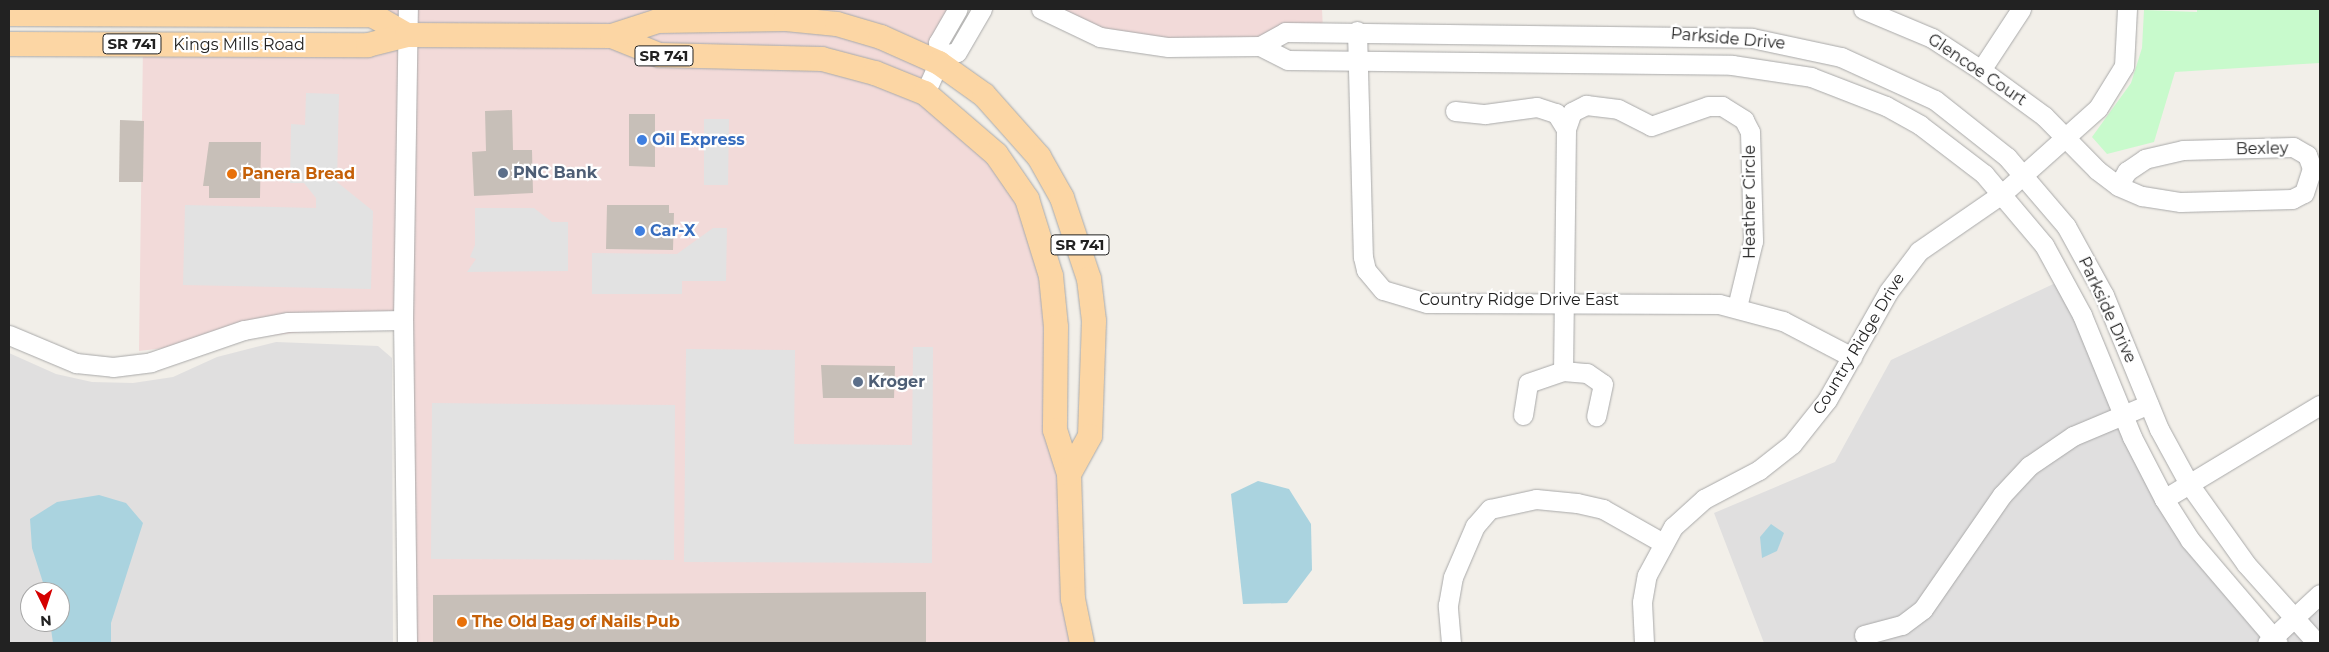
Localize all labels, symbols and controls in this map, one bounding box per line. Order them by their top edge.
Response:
street label: Parkside Drive [1670,24,1786,54]
street label: Glencoe Court [1924,30,2030,110]
road number: SR 741 [102,32,162,56]
street label: Kings Mills Road [173,35,305,55]
road number: SR 741 [634,44,694,68]
place label: Oil Express [652,130,745,150]
marker: Oil Express [636,134,648,146]
street label: Bexley [2236,139,2288,159]
street label: Heather Circle [1740,145,1760,259]
place label: PNC Bank [513,163,597,183]
place label: Panera Bread [242,164,355,184]
marker: PNC Bank [497,167,509,179]
marker: Panera Bread [226,168,238,180]
place label: Car-X [650,221,695,241]
marker: Car-X [634,225,646,237]
road number: SR 741 [1050,232,1110,258]
street label: Parkside Drive [2074,254,2140,366]
street label: Country Ridge Drive [1809,270,1909,418]
street label: Country Ridge Drive East [1419,290,1619,310]
place label: Kroger [868,372,925,392]
marker: Kroger [852,376,864,388]
north arrow [20,582,70,632]
text: N [40,612,52,630]
place label: The Old Bag of Nails Pub [472,612,680,632]
marker: The Old Bag of Nails Pub [456,616,468,628]

